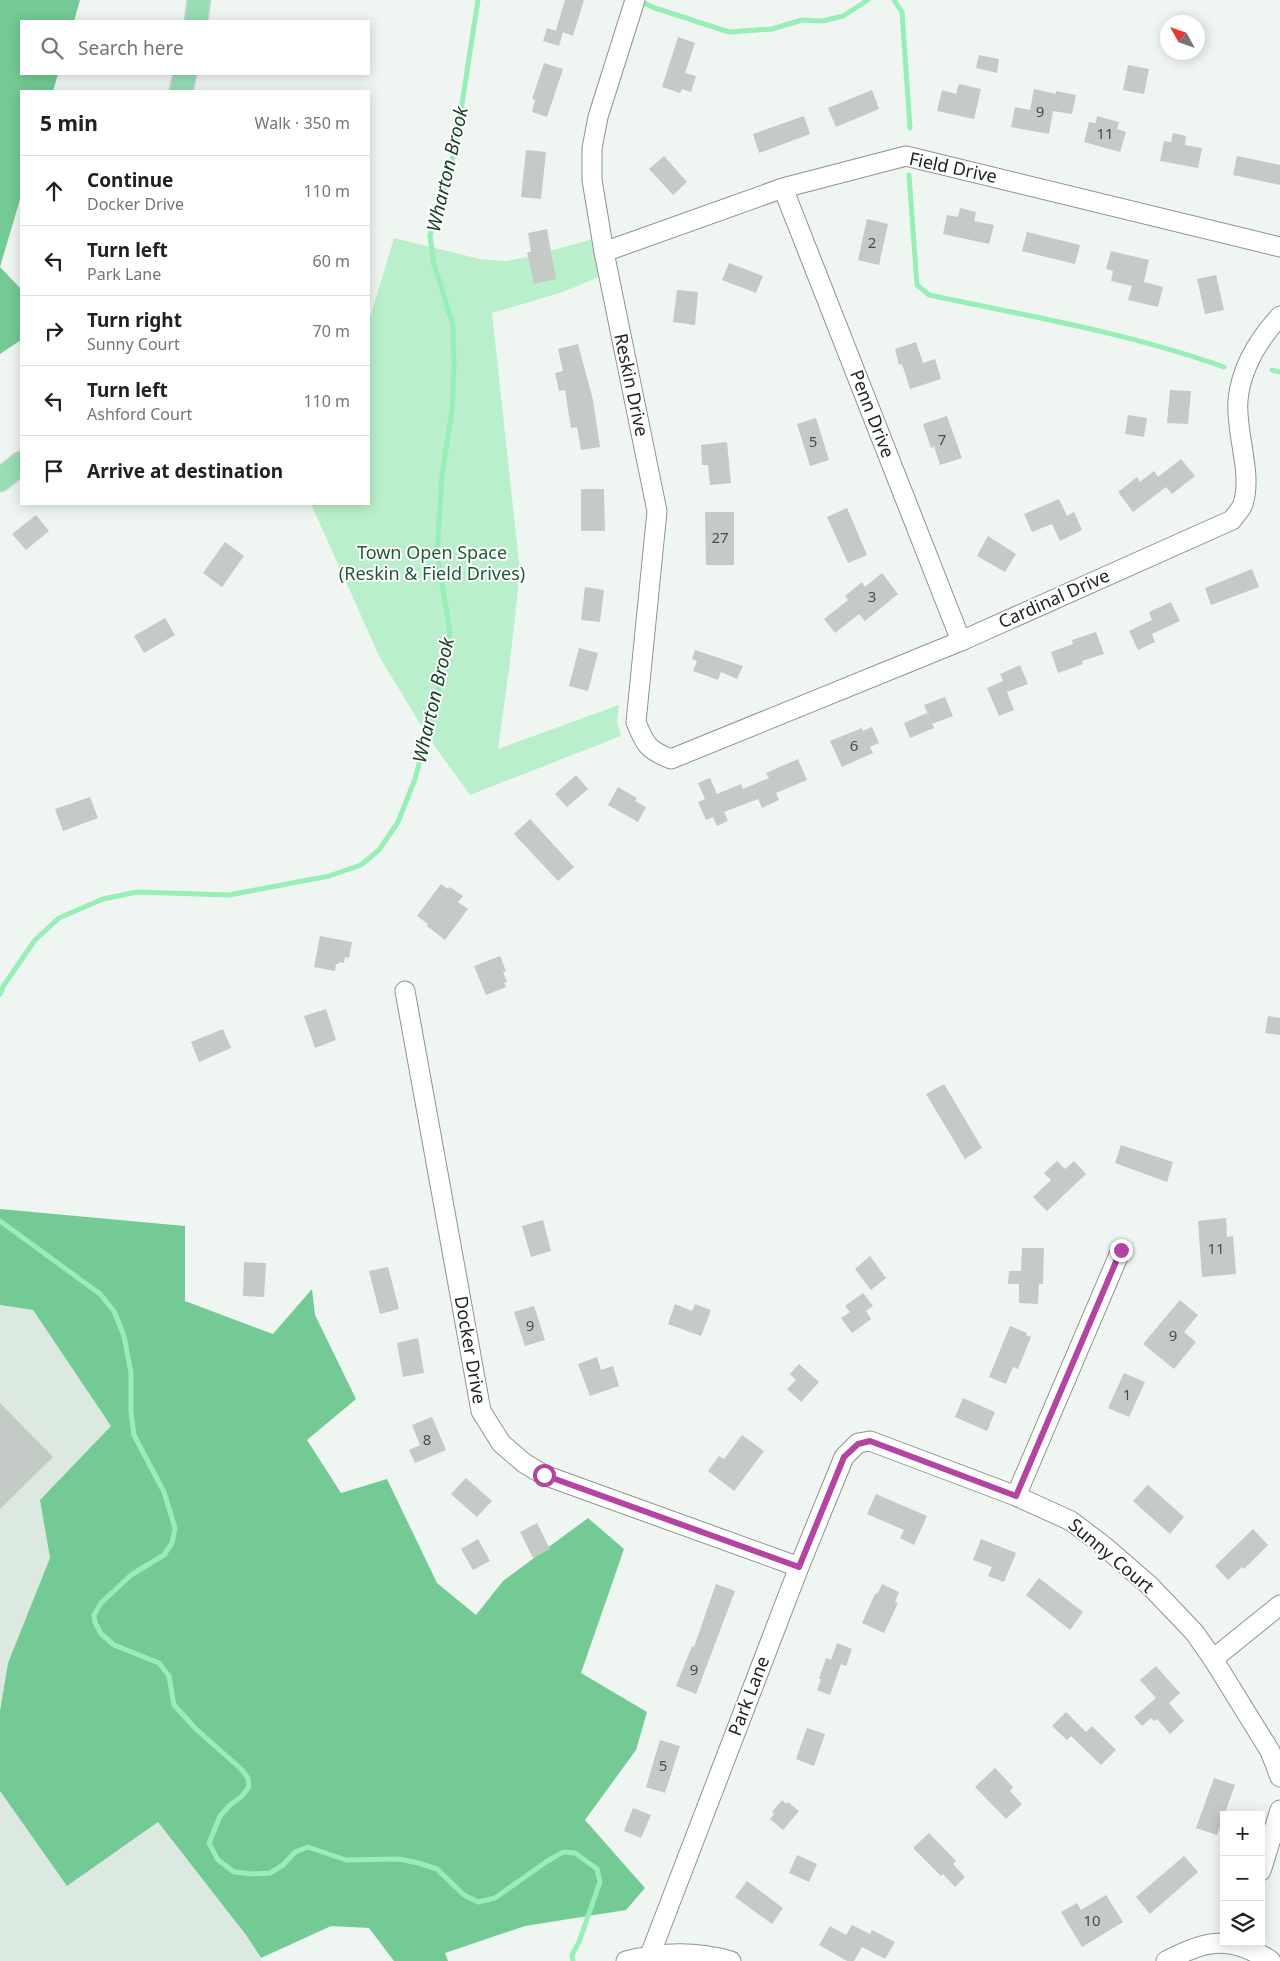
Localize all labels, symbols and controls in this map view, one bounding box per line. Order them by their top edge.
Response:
north arrow [1160,15,1205,60]
search box [20,20,370,75]
icon: search [38,34,66,62]
text: Search here [78,35,184,61]
house number: 9 [1036,101,1044,121]
water label: Wharton Brook [420,103,474,234]
text: 5 min [40,109,98,137]
text: Walk · 350 m [255,112,350,134]
house number: 11 [1096,123,1114,143]
street label: Field Drive [907,146,999,188]
text: Continue [87,167,173,193]
icon: ahead [40,177,68,205]
text: 110 m [303,180,350,202]
text: Docker Drive [87,193,184,215]
house number: 2 [868,232,876,252]
text: Turn left [87,237,168,263]
icon: left [40,247,68,275]
text: 60 m [313,250,350,272]
text: Park Lane [87,263,161,285]
text: Turn right [87,307,182,333]
icon: right [40,317,68,345]
text: 70 m [313,320,350,342]
street label: Reskin Drive [609,331,655,438]
text: Sunny Court [87,333,180,355]
street label: Penn Drive [845,366,901,461]
text: Turn left [87,377,168,403]
icon: left [40,387,68,415]
text: 110 m [303,390,350,412]
text: Ashford Court [87,403,192,425]
house number: 7 [938,429,946,449]
house number: 5 [809,431,817,451]
icon: arrive [40,457,68,485]
text: Arrive at destination [87,458,283,484]
house number: 27 [711,527,729,547]
park label: Town Open Space (Reskin & Field Drives) [339,540,525,585]
street label: Cardinal Drive [994,563,1113,633]
house number: 3 [868,586,876,606]
water label: Wharton Brook [406,634,460,765]
house number: 6 [850,735,858,755]
house number: 11 [1207,1238,1225,1258]
route end [1110,1239,1133,1262]
street label: Docker Drive [450,1294,492,1406]
house number: 9 [526,1315,534,1335]
house number: 9 [1169,1325,1177,1345]
house number: 1 [1123,1384,1131,1404]
house number: 8 [423,1429,431,1449]
route start [533,1464,556,1487]
street label: Sunny Court [1064,1512,1160,1598]
street label: Park Lane [722,1652,774,1739]
house number: 9 [690,1659,698,1679]
house number: 5 [659,1755,667,1775]
map controls [1220,1811,1265,1946]
button: + [1220,1811,1265,1856]
button: − [1220,1856,1265,1901]
button: layers [1220,1901,1265,1946]
house number: 10 [1083,1910,1101,1930]

